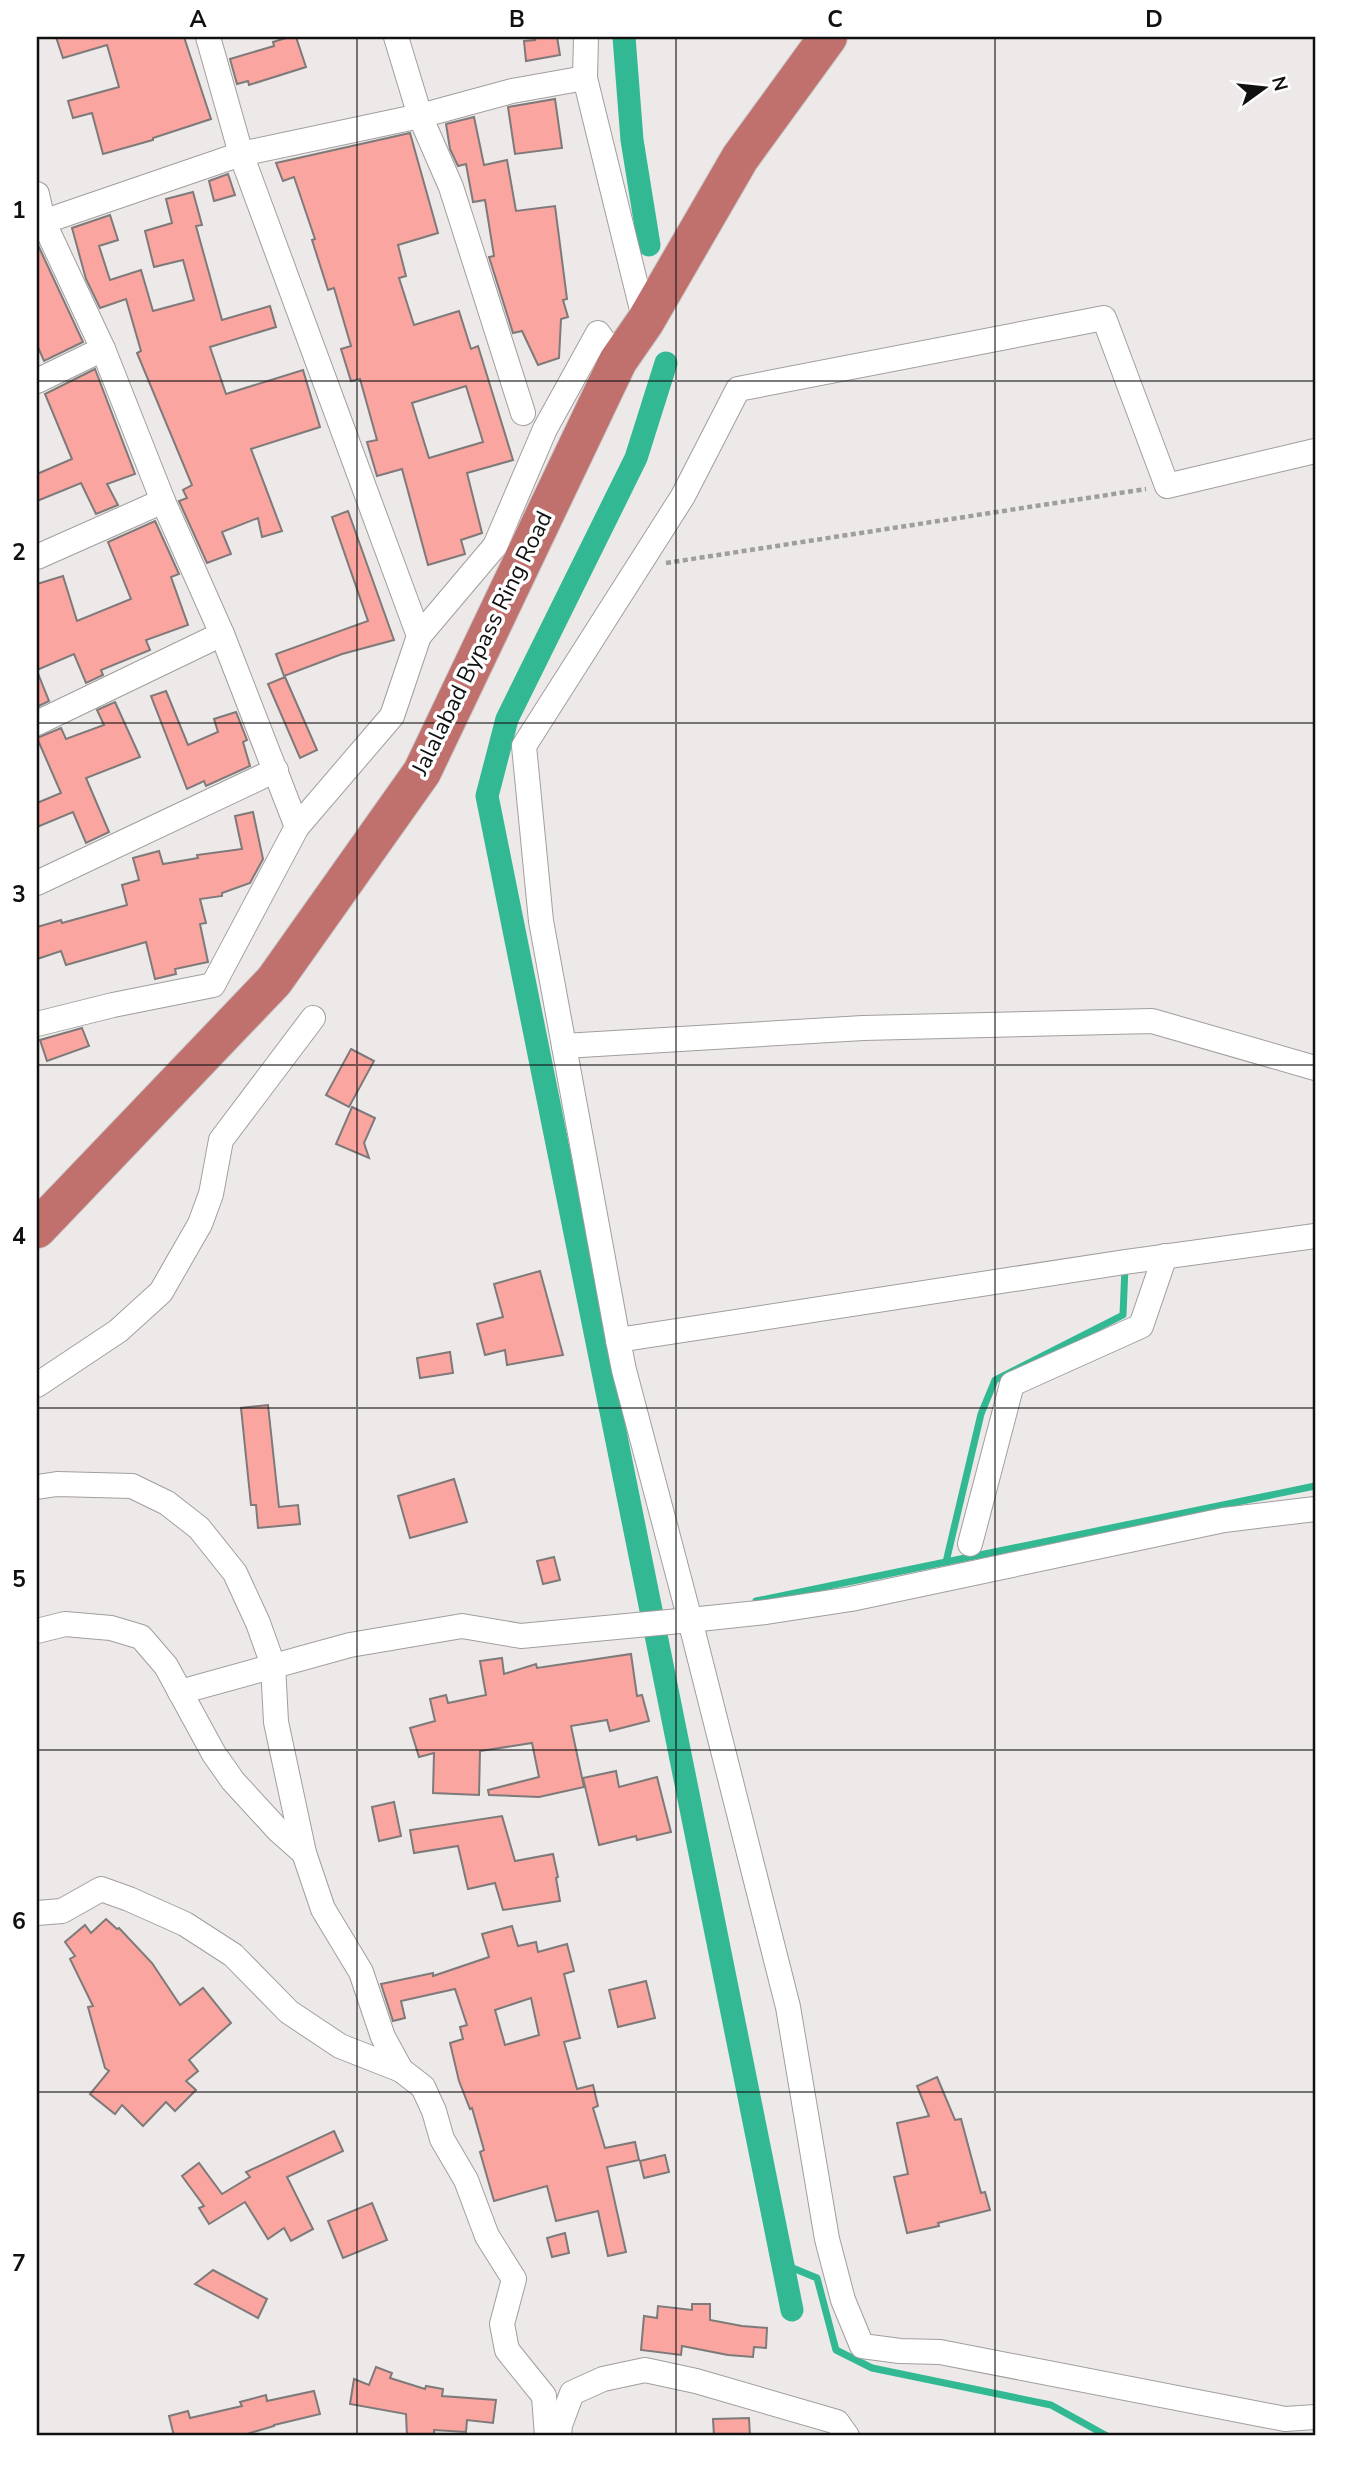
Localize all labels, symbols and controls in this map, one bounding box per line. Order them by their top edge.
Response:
text: A [189,4,207,35]
text: B [509,4,525,35]
text: C [827,4,843,35]
text: D [1145,4,1163,35]
north arrow [1230,52,1300,122]
text: N [1265,74,1294,94]
text: 1 [12,195,26,226]
street label: Jalalabad Bypass Ring Road [404,506,560,781]
text: 2 [12,537,26,568]
text: 3 [12,879,26,910]
text: 4 [12,1221,26,1252]
text: 5 [12,1564,26,1595]
text: 6 [12,1906,26,1937]
text: 7 [12,2248,26,2279]

